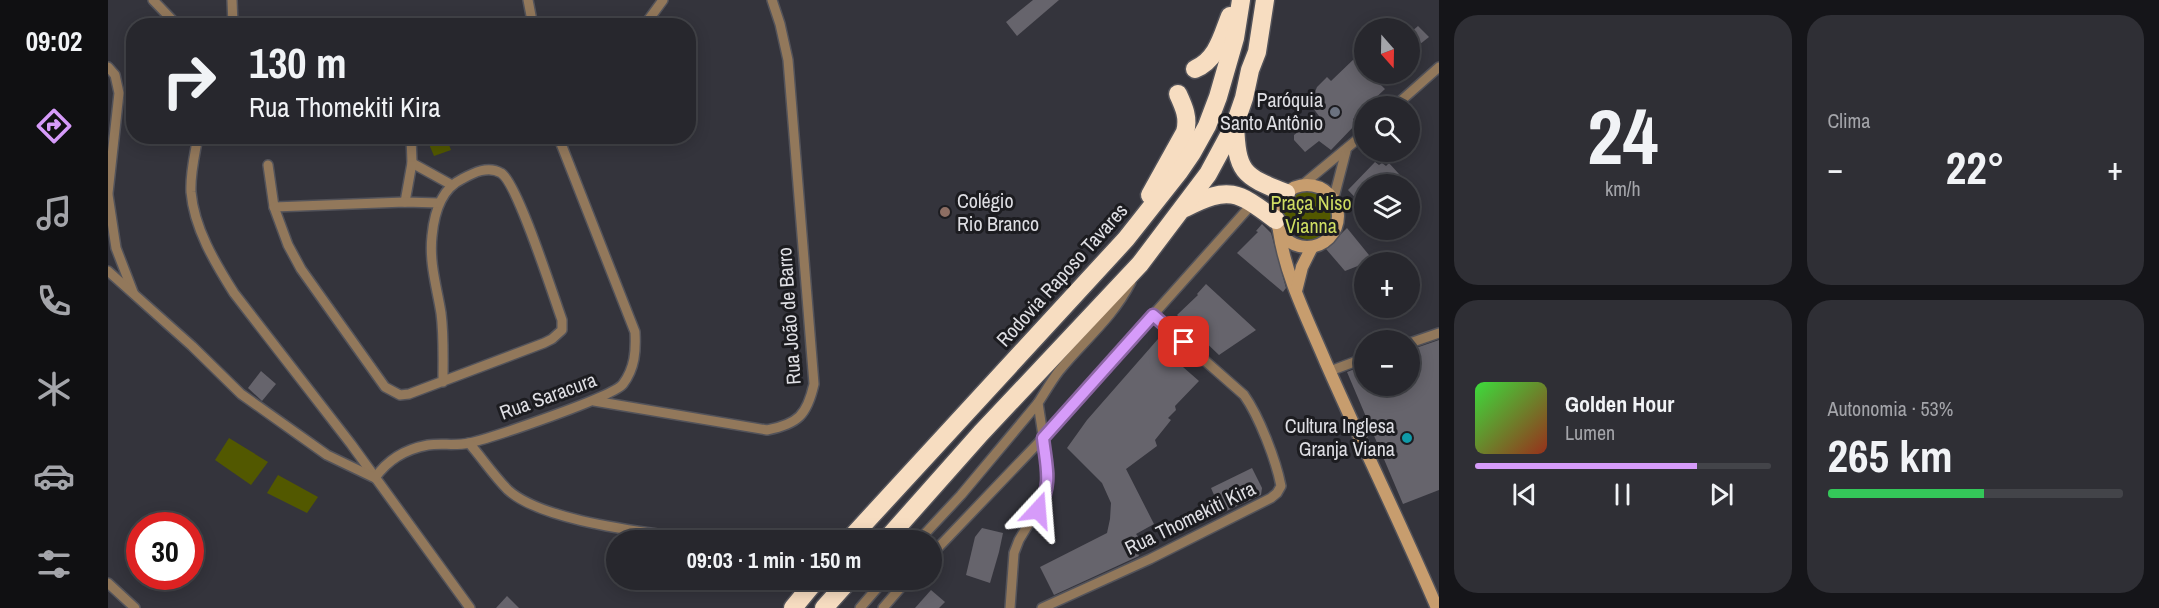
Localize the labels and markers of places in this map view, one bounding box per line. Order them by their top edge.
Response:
place label: Paróquia Santo Antônio [1220,86,1323,136]
marker: Paróquia Santo Antônio [1328,105,1342,119]
place label: Colégio Rio Branco [957,187,1039,237]
marker: Colégio Rio Branco [938,205,952,219]
pin [1158,316,1209,367]
place label: Cultura Inglesa Granja Viana [1285,412,1395,462]
marker: Cultura Inglesa Granja Viana [1400,431,1414,445]

